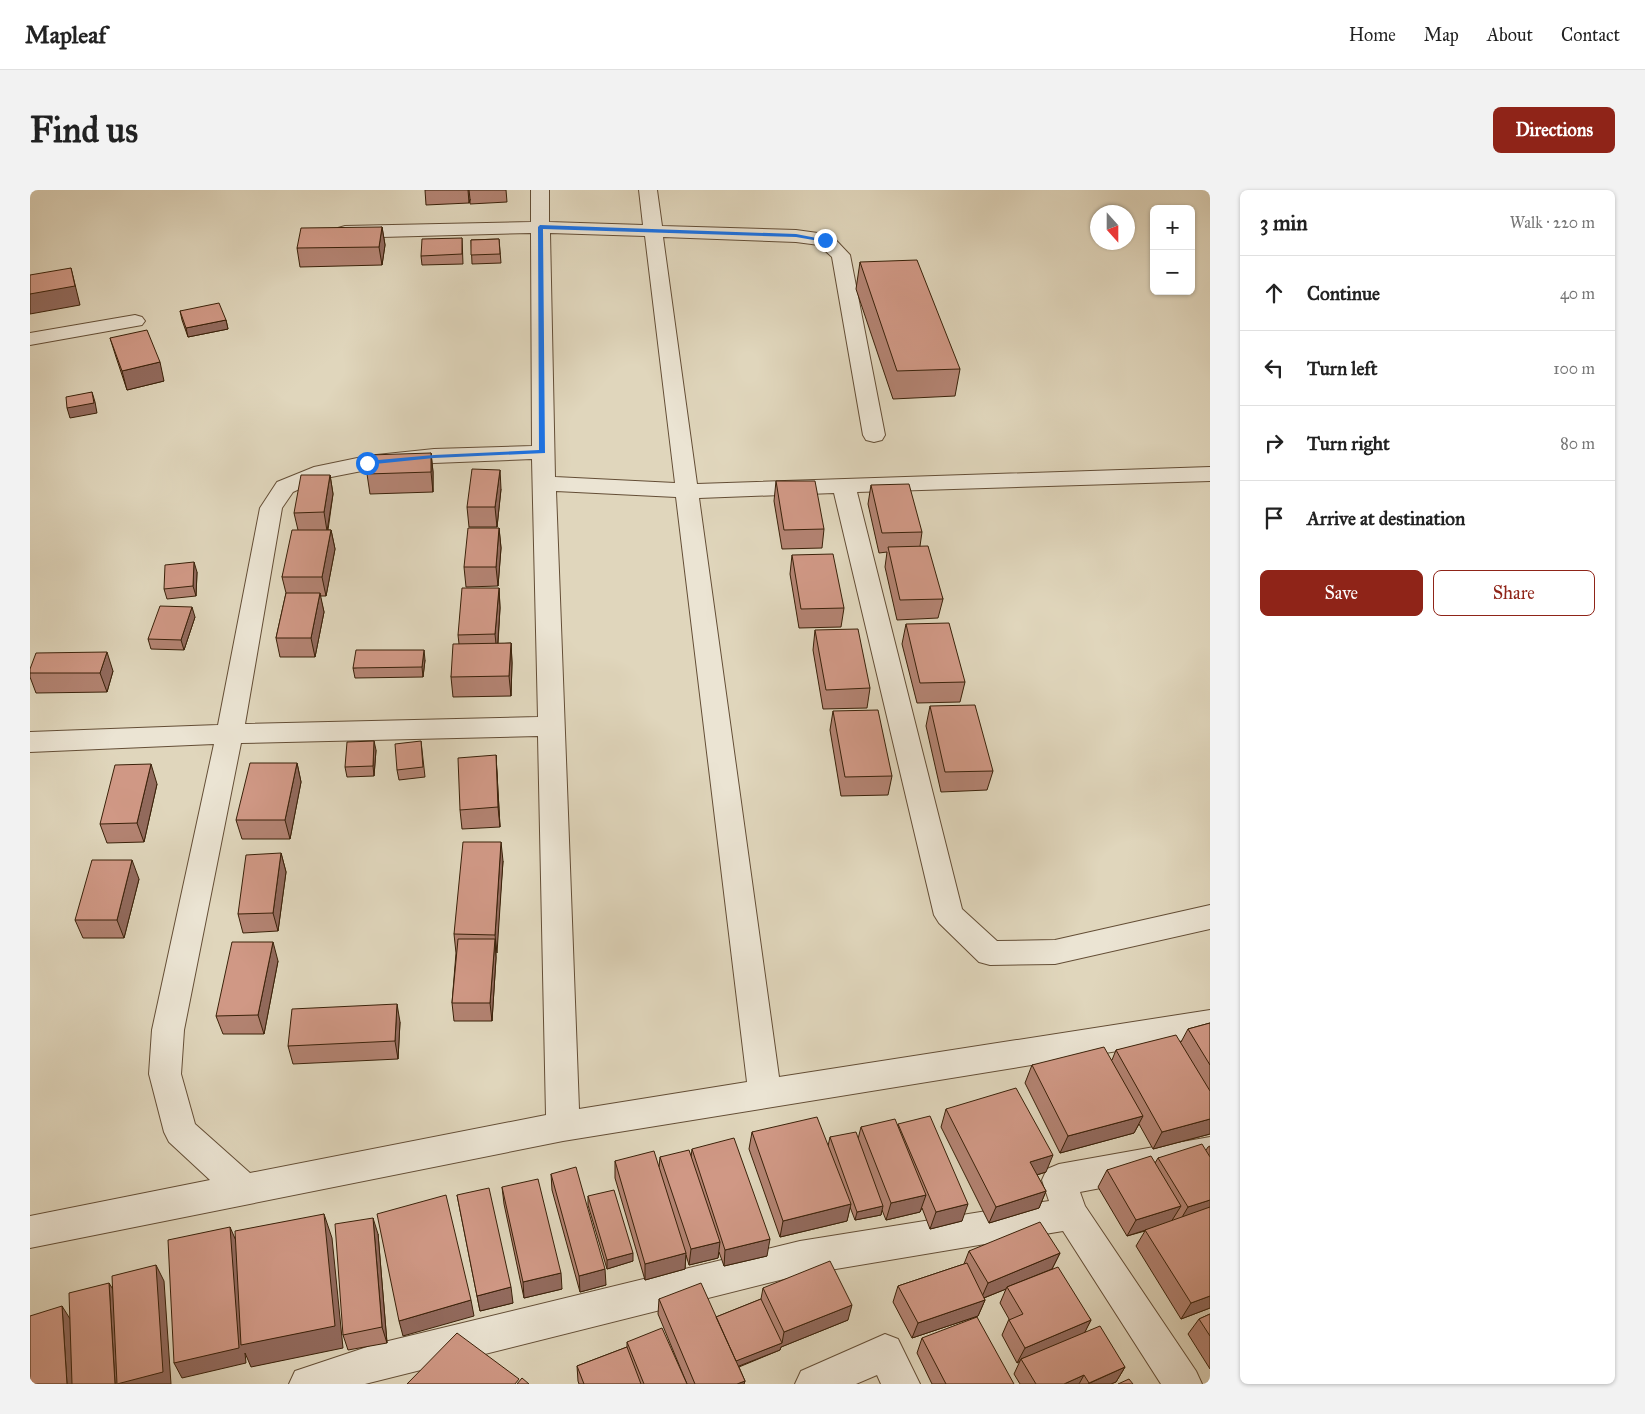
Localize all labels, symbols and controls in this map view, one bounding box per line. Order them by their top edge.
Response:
text: Mapleaf [25,20,106,50]
text: Home [1349,24,1396,46]
text: Map [1424,24,1459,46]
text: About [1487,24,1533,46]
text: Contact [1561,24,1620,46]
button: Directions [1493,107,1615,153]
text: Find us [30,109,138,152]
north arrow [1090,205,1135,250]
map controls [1150,205,1195,295]
button: + [1150,205,1195,250]
text: 3 min [1260,210,1308,236]
text: Walk · 220 m [1510,213,1595,232]
route end [814,229,837,252]
button: − [1150,250,1195,295]
icon: ahead [1260,279,1288,307]
text: Continue [1307,282,1380,305]
text: 40 m [1560,284,1595,303]
icon: left [1260,354,1288,382]
text: Turn left [1307,357,1377,380]
text: 100 m [1553,359,1595,378]
icon: right [1260,429,1288,457]
text: Turn right [1307,432,1390,455]
text: 80 m [1560,434,1595,453]
route start [356,452,379,475]
icon: arrive [1260,504,1288,532]
text: Arrive at destination [1307,507,1465,530]
button: Save [1260,570,1423,616]
button: Share [1433,570,1595,616]

